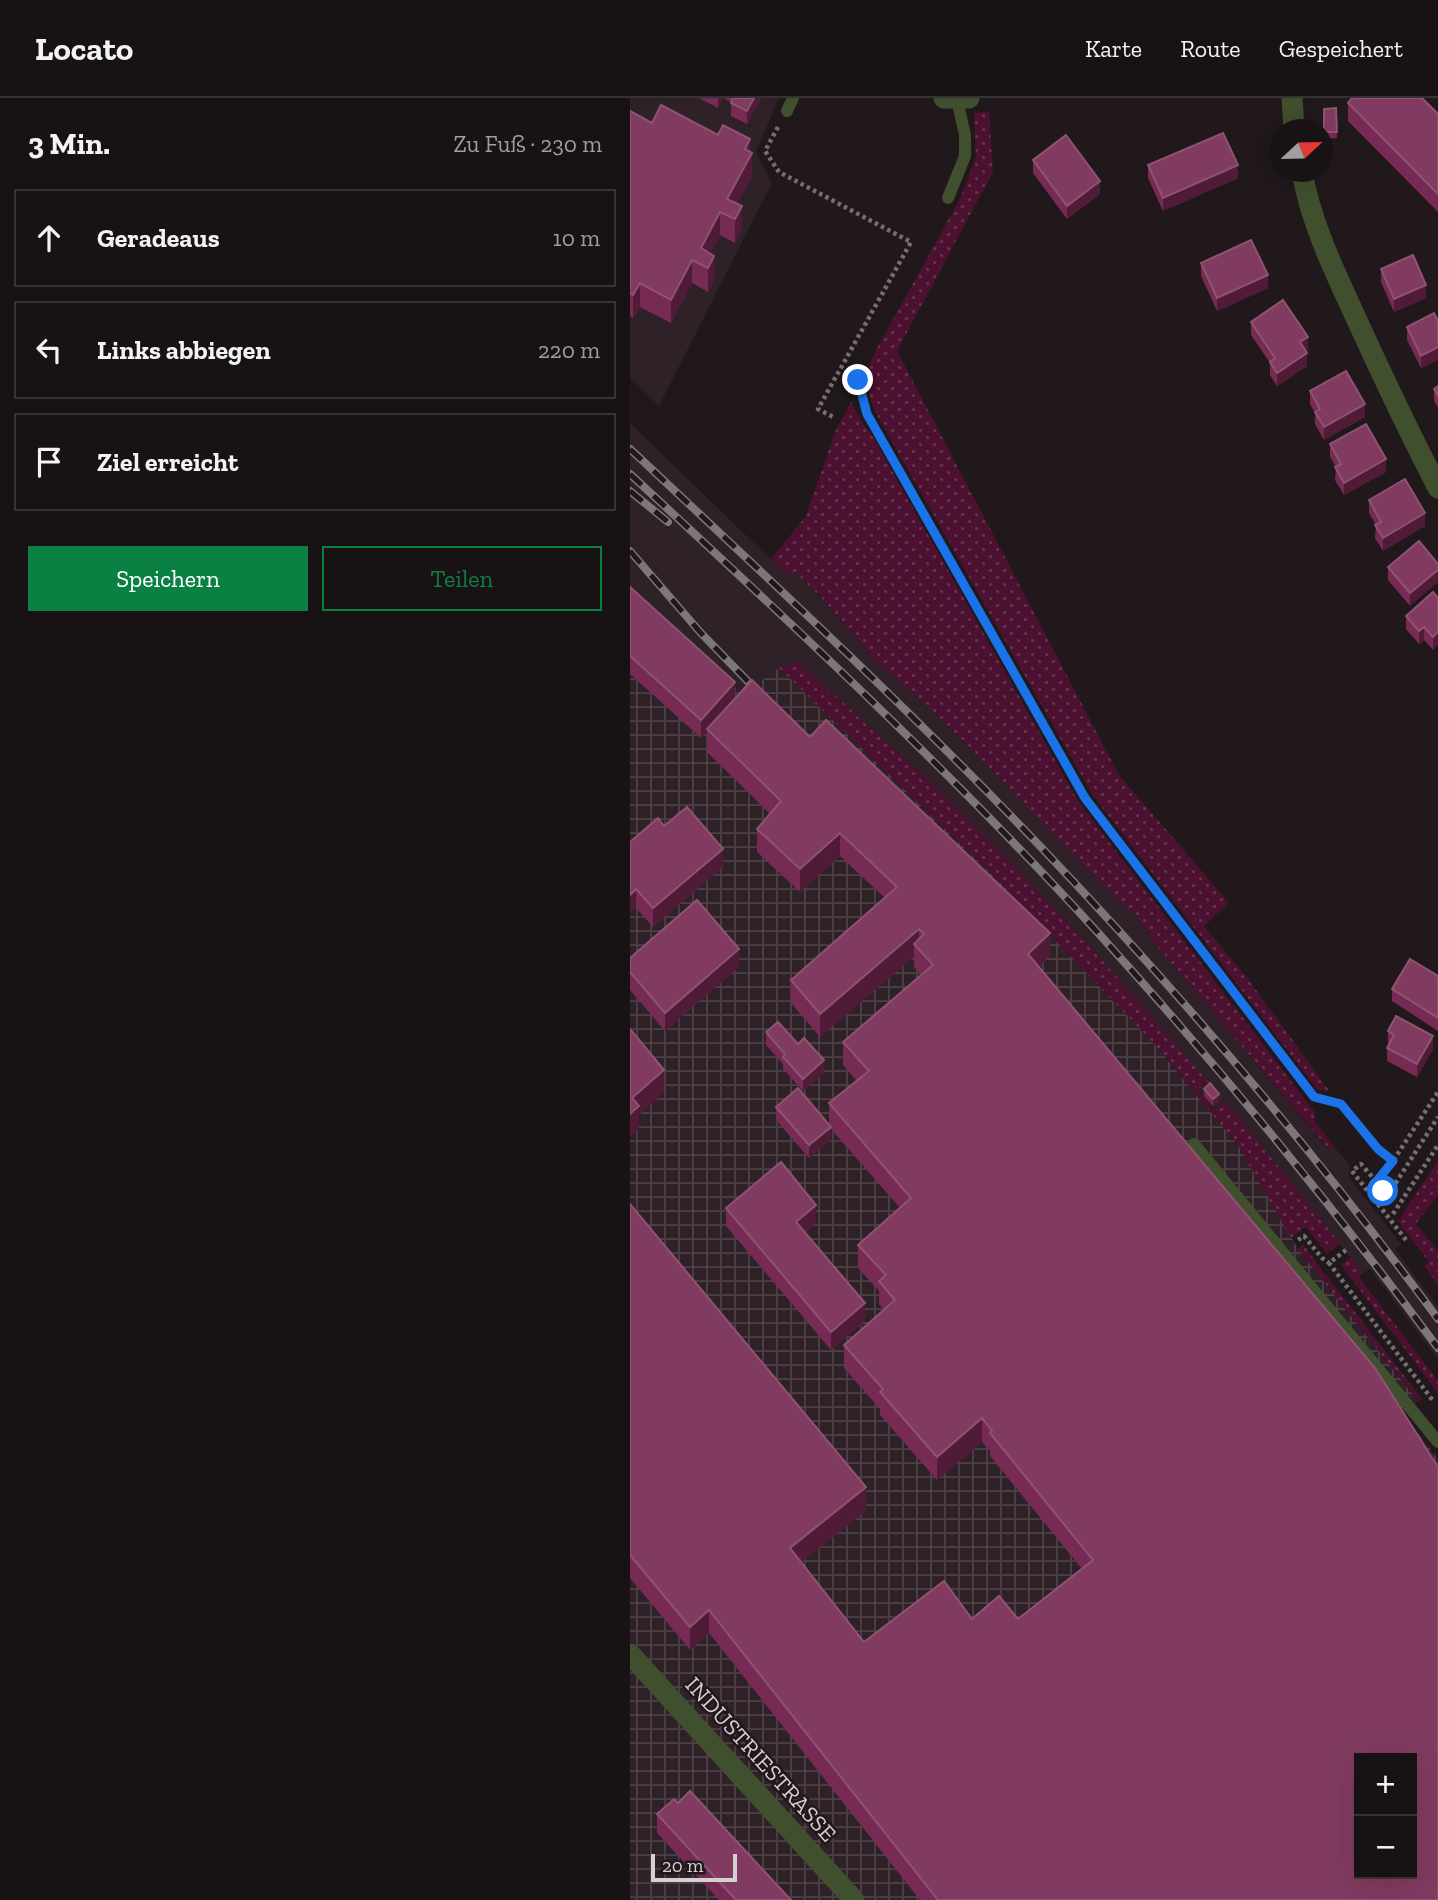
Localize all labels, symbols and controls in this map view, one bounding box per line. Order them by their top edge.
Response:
text: Locato [35,29,133,68]
text: Karte [1085,34,1142,63]
text: Route [1180,34,1241,63]
text: Gespeichert [1279,34,1403,63]
north arrow [1270,119,1333,182]
text: 3 Min. [28,126,110,162]
text: Zu Fuß · 230 m [454,130,602,158]
icon: ahead [30,219,68,257]
text: Geradeaus [97,222,220,254]
text: 10 m [553,224,600,252]
icon: left [30,331,68,369]
text: Links abbiegen [97,334,271,366]
text: 220 m [538,336,600,364]
route end [842,364,873,395]
icon: arrive [30,443,68,481]
text: Ziel erreicht [97,446,238,478]
button: Speichern [28,546,308,611]
button: Teilen [322,546,602,611]
route start [1367,1175,1398,1206]
street label: INDUSTRIESTRASSE [680,1671,842,1847]
map controls [1354,1753,1417,1879]
button: + [1354,1753,1417,1816]
button: − [1354,1816,1417,1879]
scale bar [651,1851,737,1883]
text: 20 m [662,1854,703,1877]

